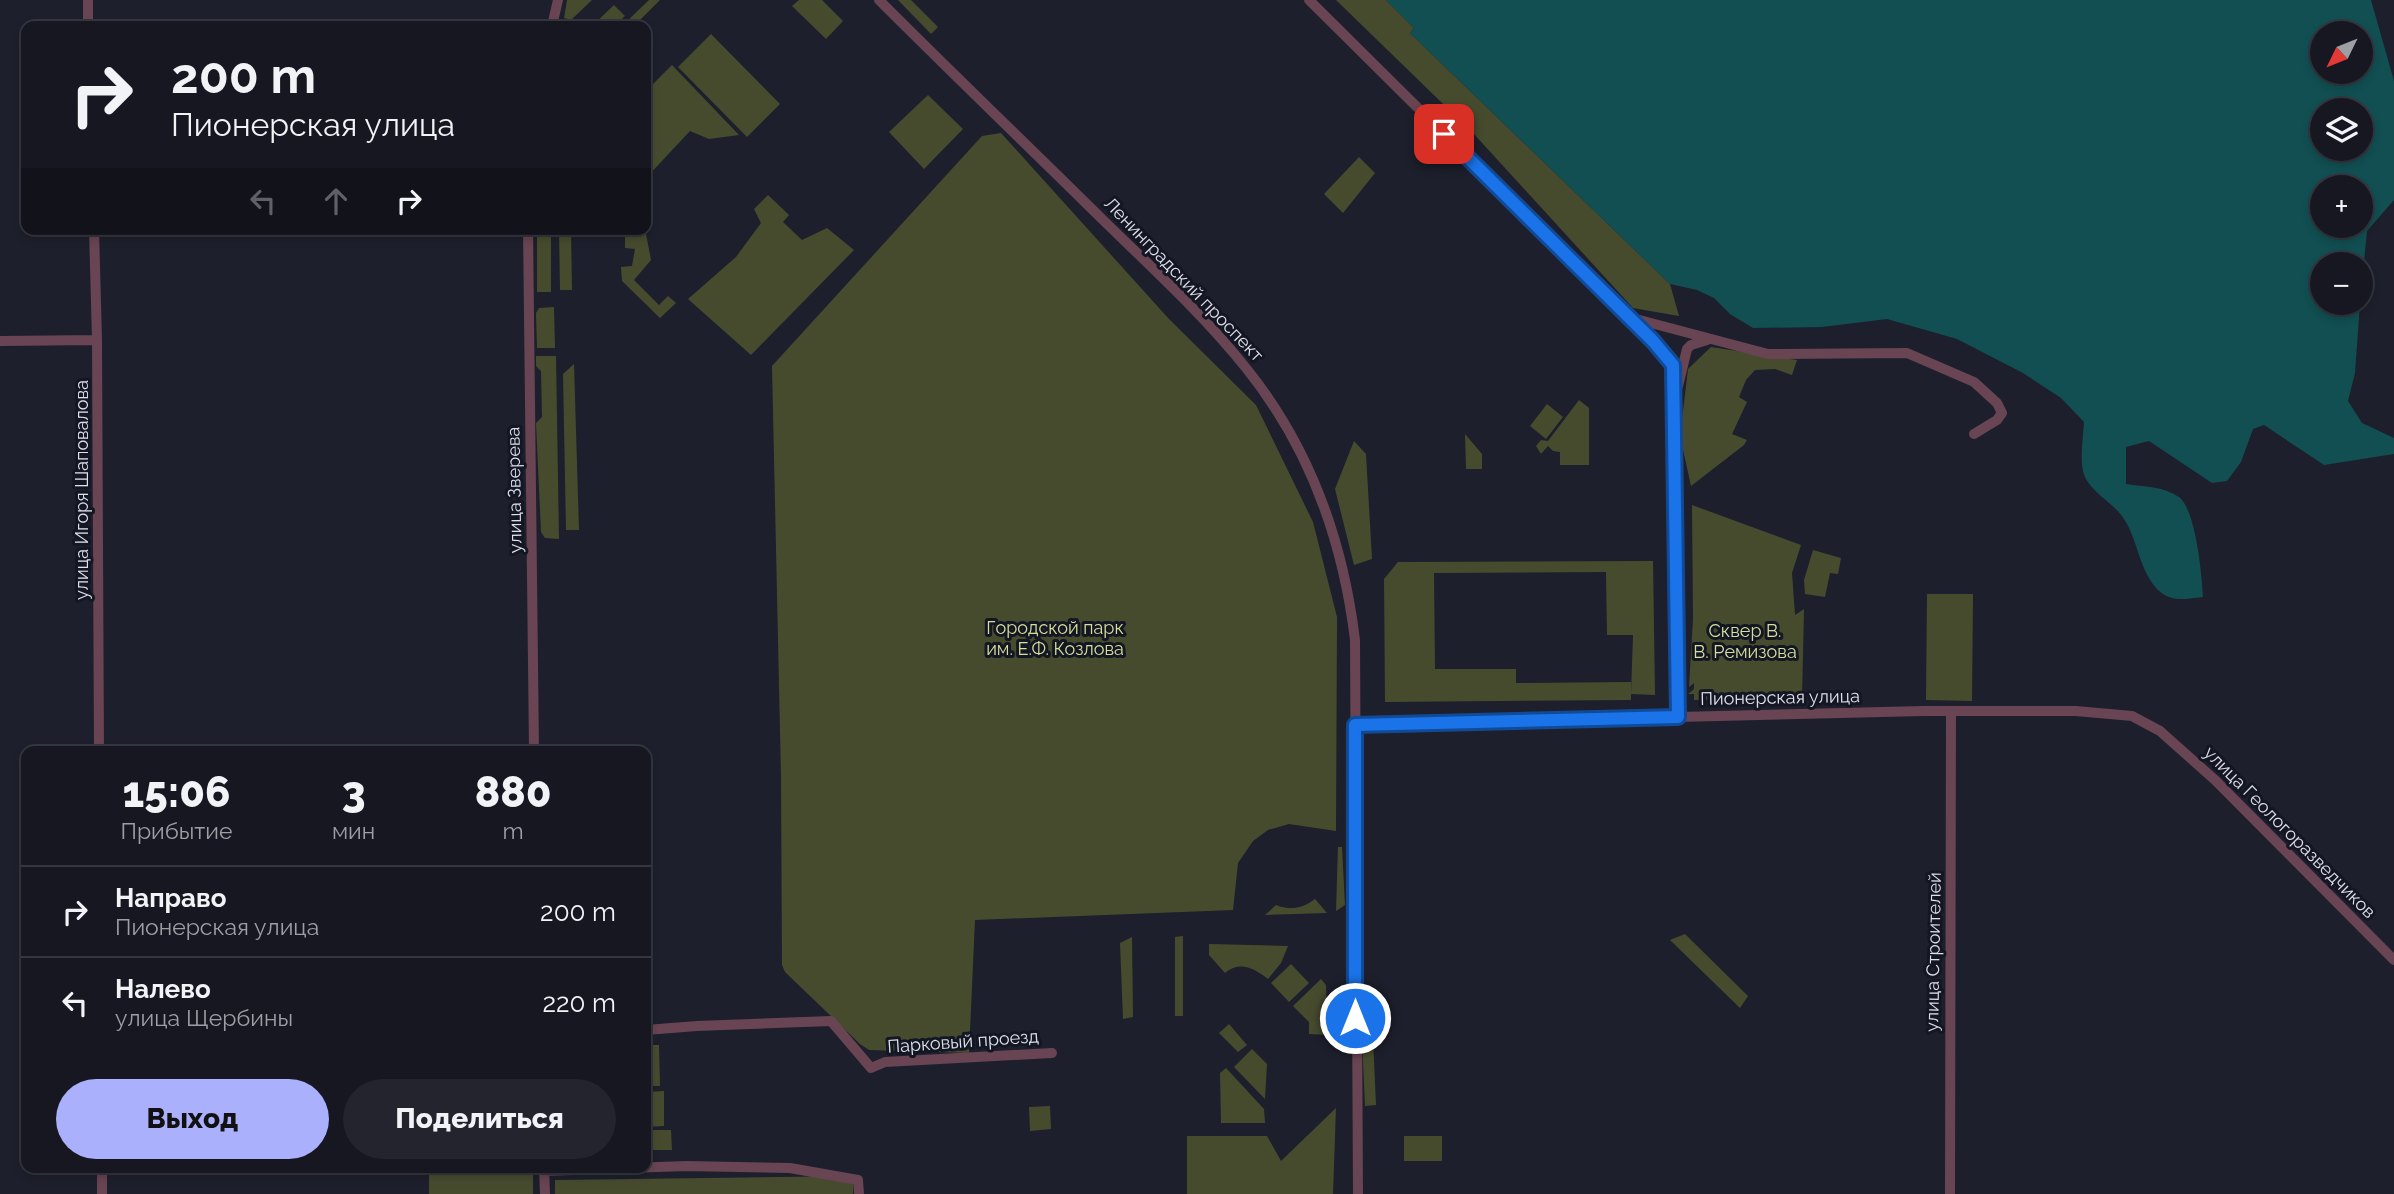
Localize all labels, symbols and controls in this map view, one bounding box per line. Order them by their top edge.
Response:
north arrow [2310,21,2373,84]
map controls [2310,21,2373,315]
text: 200 m [171,47,316,104]
icon: right [56,49,147,140]
button: layers [2310,98,2373,161]
pin [1414,104,1474,164]
text: Пионерская улица [171,106,455,143]
icon: arrive [1425,115,1463,153]
button: + [2310,175,2373,238]
icon: left [244,182,282,220]
icon: ahead [317,182,355,220]
icon: right [390,182,428,220]
street label: Ленинградский проспект [1100,193,1268,366]
button: − [2310,252,2373,315]
street label: улица Игоря Шаповалова [71,380,92,600]
street label: улица Зверева [502,427,526,553]
park label: Городской парк им. Е.Ф. Козлова [986,617,1124,659]
park label: Сквер В. В. Ремизова [1693,620,1797,662]
street label: Пионерская улица [1700,685,1860,709]
street label: улица Геологоразведчиков [2200,742,2380,922]
text: 15:06 [122,768,231,817]
text: 3 [342,768,366,817]
text: 880 [475,768,551,817]
text: Прибытие [121,817,233,844]
text: мин [332,817,375,844]
text: m [503,817,524,844]
street label: улица Строителей [1921,872,1945,1032]
text: Направо [115,883,226,913]
icon: right [56,893,94,931]
text: 200 m [540,897,616,927]
text: Пионерская улица [115,913,319,940]
text: Налево [115,974,211,1004]
position arrow [1318,981,1392,1055]
icon: left [56,984,94,1022]
text: 220 m [542,988,616,1018]
text: улица Щербины [115,1004,293,1031]
street label: Парковый проезд [887,1025,1039,1057]
button: Выход [56,1079,329,1159]
button: Поделиться [343,1079,616,1159]

